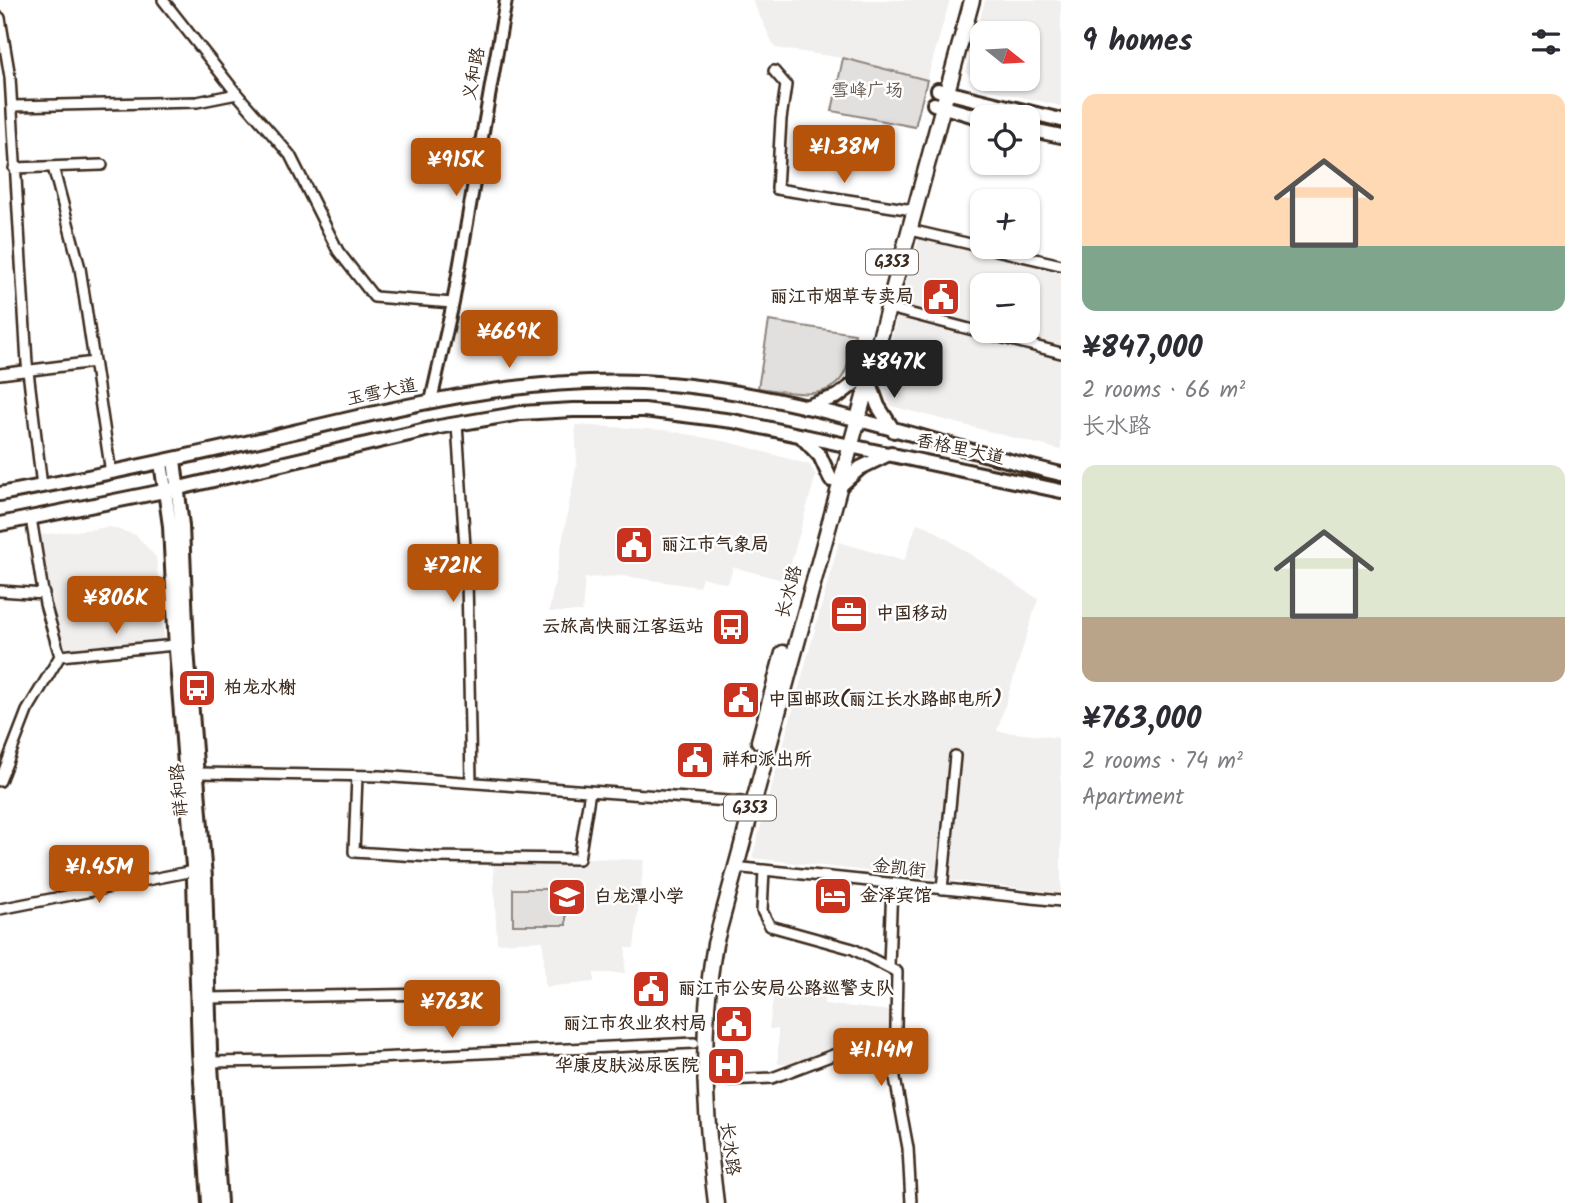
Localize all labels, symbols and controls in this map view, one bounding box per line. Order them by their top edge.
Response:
text: 9 homes [1082,18,1193,66]
north arrow [970,21,1040,91]
map controls [970,21,1040,343]
icon: filters [1527,23,1565,61]
street label: 义和路 [456,45,494,103]
park label: 雪峰广场 [831,77,903,106]
button: locate [970,105,1040,175]
pin: ¥1.38M [787,125,901,185]
text: ¥1.38M [809,130,879,166]
pin: ¥915K [407,138,505,198]
icon: home [1261,140,1387,266]
text: ¥915K [427,143,485,179]
button: + [970,189,1040,259]
road number: G353 [866,250,918,274]
button: − [970,273,1040,343]
public building icon: 丽江市烟草专卖局 [920,276,962,318]
place label: 丽江市烟草专卖局 [770,283,914,312]
pin: ¥669K [460,310,558,370]
text: ¥669K [477,315,541,351]
text: ¥847,000 [1082,325,1203,373]
pin: ¥847K [845,340,943,400]
text: ¥847K [862,345,926,381]
street label: 玉雪大道 [344,371,420,415]
text: 2 rooms · 66 m² [1082,373,1245,409]
text: 长水路 [1082,409,1151,445]
street label: 香格里大道 [913,426,1007,474]
icon: home [1261,511,1387,637]
public building icon: 丽江市气象局 [613,524,655,566]
place label: 丽江市气象局 [661,531,769,560]
pin: ¥721K [404,544,502,604]
text: ¥721K [423,549,483,585]
street label: 长水路 [769,562,811,622]
pin: ¥806K [67,576,165,636]
text: ¥806K [83,581,149,617]
office icon: 中国移动 [828,593,870,635]
place label: 中国移动 [876,600,948,629]
bus stop icon: 云旅高快丽江客运站 [710,606,752,648]
place label: 云旅高快丽江客运站 [542,613,704,642]
bus stop icon: 柏龙水榭 [176,667,218,709]
place label: 柏龙水榭 [224,674,296,703]
public building icon: 中国邮政(丽江长水路邮电所) [720,679,762,721]
place label: 中国邮政(丽江长水路邮电所) [768,686,1002,715]
text: ¥763,000 [1082,696,1201,744]
public building icon: 祥和派出所 [674,739,716,781]
text: 2 rooms · 74 m² [1082,744,1243,780]
place label: 祥和派出所 [722,746,812,775]
street label: 祥和路 [163,762,197,818]
text: Apartment [1082,780,1184,816]
road number: G353 [724,796,776,820]
pin: ¥1.45M [42,846,156,905]
text: ¥1.45M [65,850,133,886]
street label: 金凯街 [871,852,927,886]
hotel icon: 金泽宾馆 [812,875,854,917]
school or university icon: 白龙潭小学 [546,876,588,918]
place label: 金泽宾馆 [860,882,932,911]
place label: 白龙潭小学 [594,883,684,912]
public building icon: 丽江市公安局公路巡警支队 [630,968,672,1010]
place label: 丽江市公安局公路巡警支队 [678,975,894,1004]
pin: ¥763K [403,981,501,1040]
text: ¥763K [420,985,484,1021]
public building icon: 丽江市农业农村局 [713,1003,755,1045]
place label: 丽江市农业农村局 [563,1010,707,1039]
pin: ¥1.14M [824,1028,938,1088]
text: ¥1.14M [849,1033,913,1069]
hospital icon: 华康皮肤泌尿医院 [705,1045,747,1087]
place label: 华康皮肤泌尿医院 [555,1052,699,1081]
street label: 长水路 [711,1120,747,1178]

